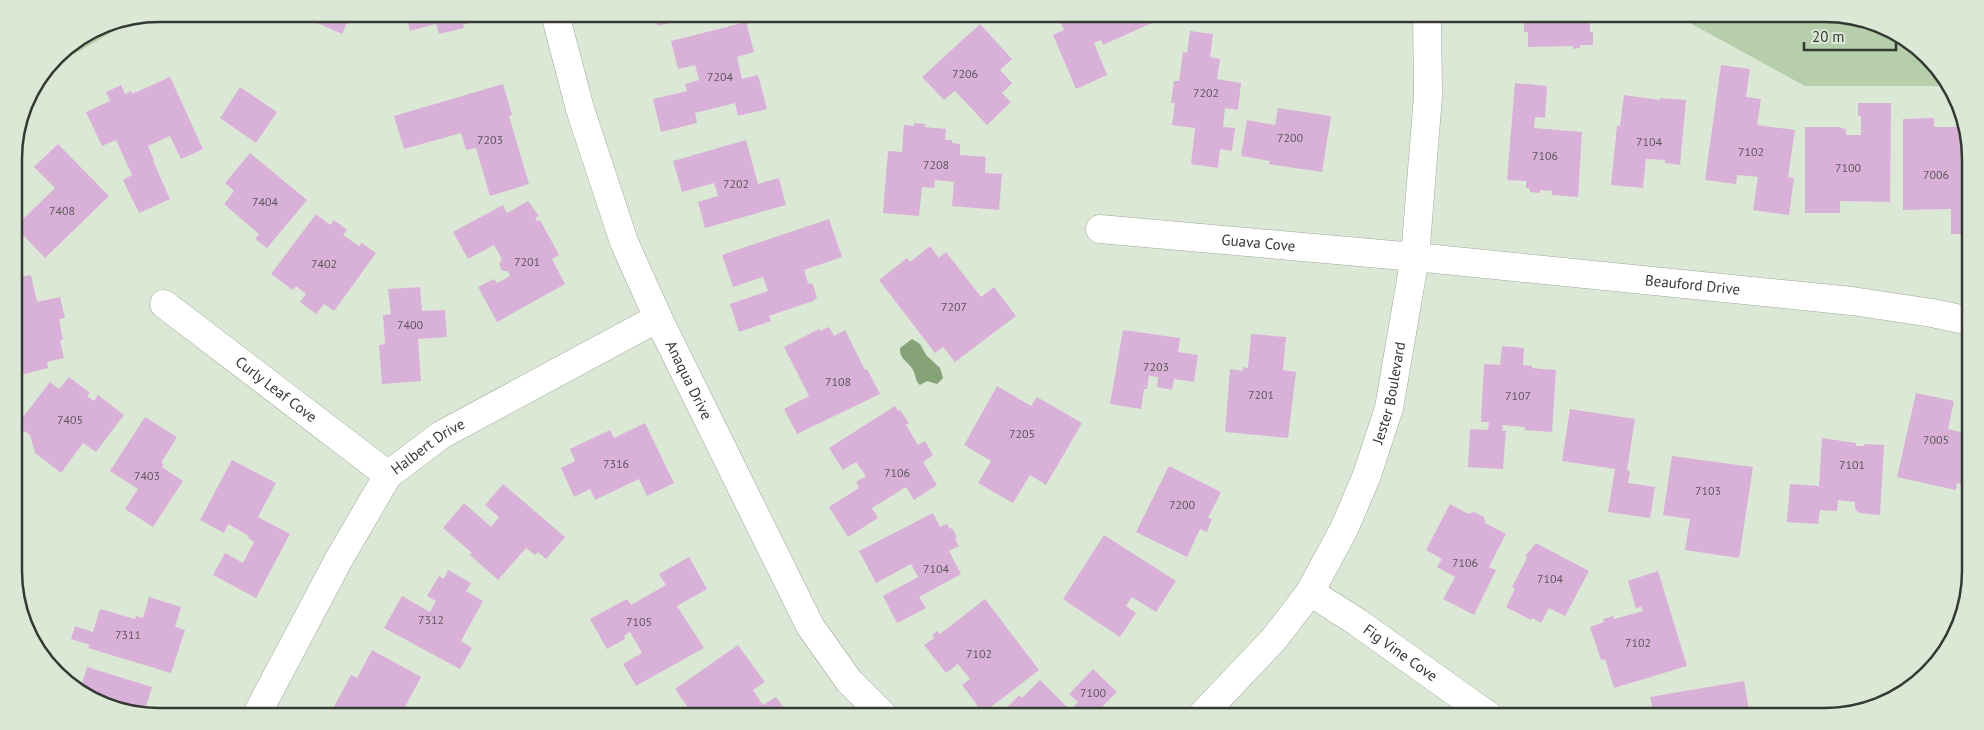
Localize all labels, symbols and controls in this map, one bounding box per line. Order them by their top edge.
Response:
scale bar [1804,20,1896,52]
text: 20 m [1812,27,1845,46]
house number: 7206 [952,66,978,81]
house number: 7204 [707,69,734,84]
house number: 7202 [1193,85,1219,100]
house number: 7200 [1277,130,1304,145]
house number: 7203 [477,132,503,147]
house number: 7104 [1636,134,1663,149]
house number: 7102 [1738,144,1764,159]
house number: 7106 [1532,148,1558,163]
house number: 7208 [923,157,949,172]
house number: 7100 [1835,160,1862,175]
house number: 7006 [1923,167,1949,182]
house number: 7202 [723,176,749,191]
house number: 7404 [252,194,279,209]
house number: 7408 [49,203,75,218]
street label: Guava Cove [1221,230,1296,255]
house number: 7201 [514,254,540,269]
house number: 7402 [311,256,337,271]
street label: Beauford Drive [1644,270,1741,299]
house number: 7207 [941,299,967,314]
house number: 7400 [397,317,424,332]
street label: Anaqua Drive [662,337,717,423]
street label: Jester Boulevard [1368,340,1409,447]
street label: Curly Leaf Cove [232,352,321,426]
house number: 7203 [1143,359,1169,374]
house number: 7108 [825,374,851,389]
house number: 7201 [1248,387,1274,402]
house number: 7107 [1505,388,1531,403]
house number: 7405 [57,412,83,427]
street label: Halbert Drive [387,414,468,478]
house number: 7205 [1009,426,1035,441]
house number: 7005 [1923,432,1949,447]
house number: 7316 [603,456,629,471]
house number: 7101 [1839,457,1865,472]
house number: 7106 [884,465,910,480]
house number: 7403 [134,468,160,483]
house number: 7103 [1695,483,1721,498]
house number: 7200 [1169,497,1196,512]
house number: 7106 [1452,555,1478,570]
house number: 7104 [923,561,950,576]
house number: 7104 [1537,571,1564,586]
house number: 7312 [418,612,444,627]
house number: 7105 [626,614,652,629]
street label: Fig Vine Cove [1360,620,1441,685]
house number: 7311 [115,627,141,642]
house number: 7102 [1625,635,1651,650]
house number: 7102 [966,646,992,661]
house number: 7100 [1080,685,1107,700]

